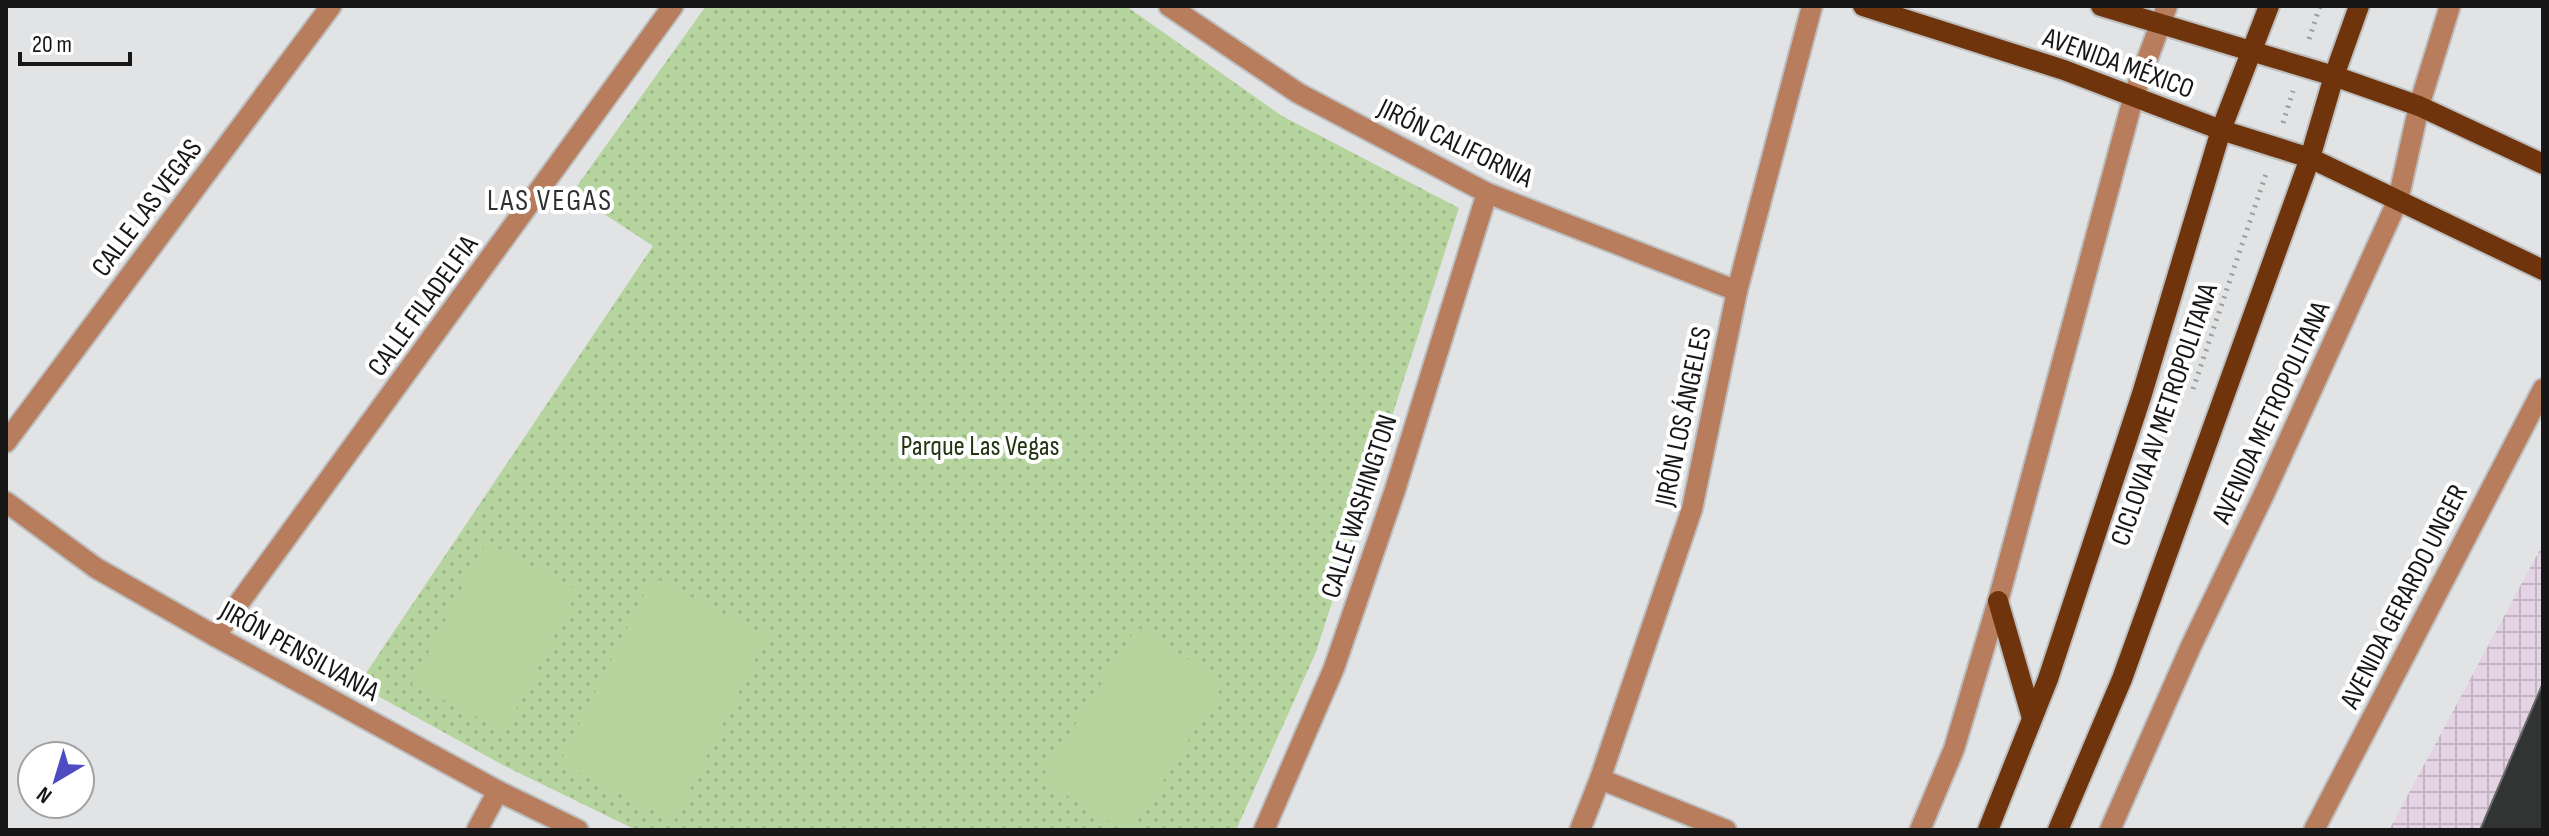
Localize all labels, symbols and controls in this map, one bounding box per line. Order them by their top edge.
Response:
scale bar [20,16,130,66]
street label: AVENIDA MÉXICO [2038,21,2198,106]
text: 20 m [32,30,72,59]
street label: JIRÓN CALIFORNIA [1372,91,1539,195]
street label: CALLE LAS VEGAS [85,133,209,283]
district label: LAS VEGAS [487,183,613,219]
street label: CALLE FILADELFIA [361,228,486,383]
street label: CICLOVIA AV METROPOLITANA [2104,278,2225,550]
street label: AVENIDA METROPOLITANA [2205,295,2338,530]
street label: JIRÓN LOS ÁNGELES [1648,324,1719,510]
street label: CALLE WASHINGTON [1314,411,1405,602]
park label: Parque Las Vegas [900,430,1060,463]
street label: AVENIDA GERARDO UNGER [2333,479,2475,715]
street label: JIRÓN PENSILVANIA [213,594,385,709]
north arrow [16,740,96,820]
text: N [32,780,58,809]

